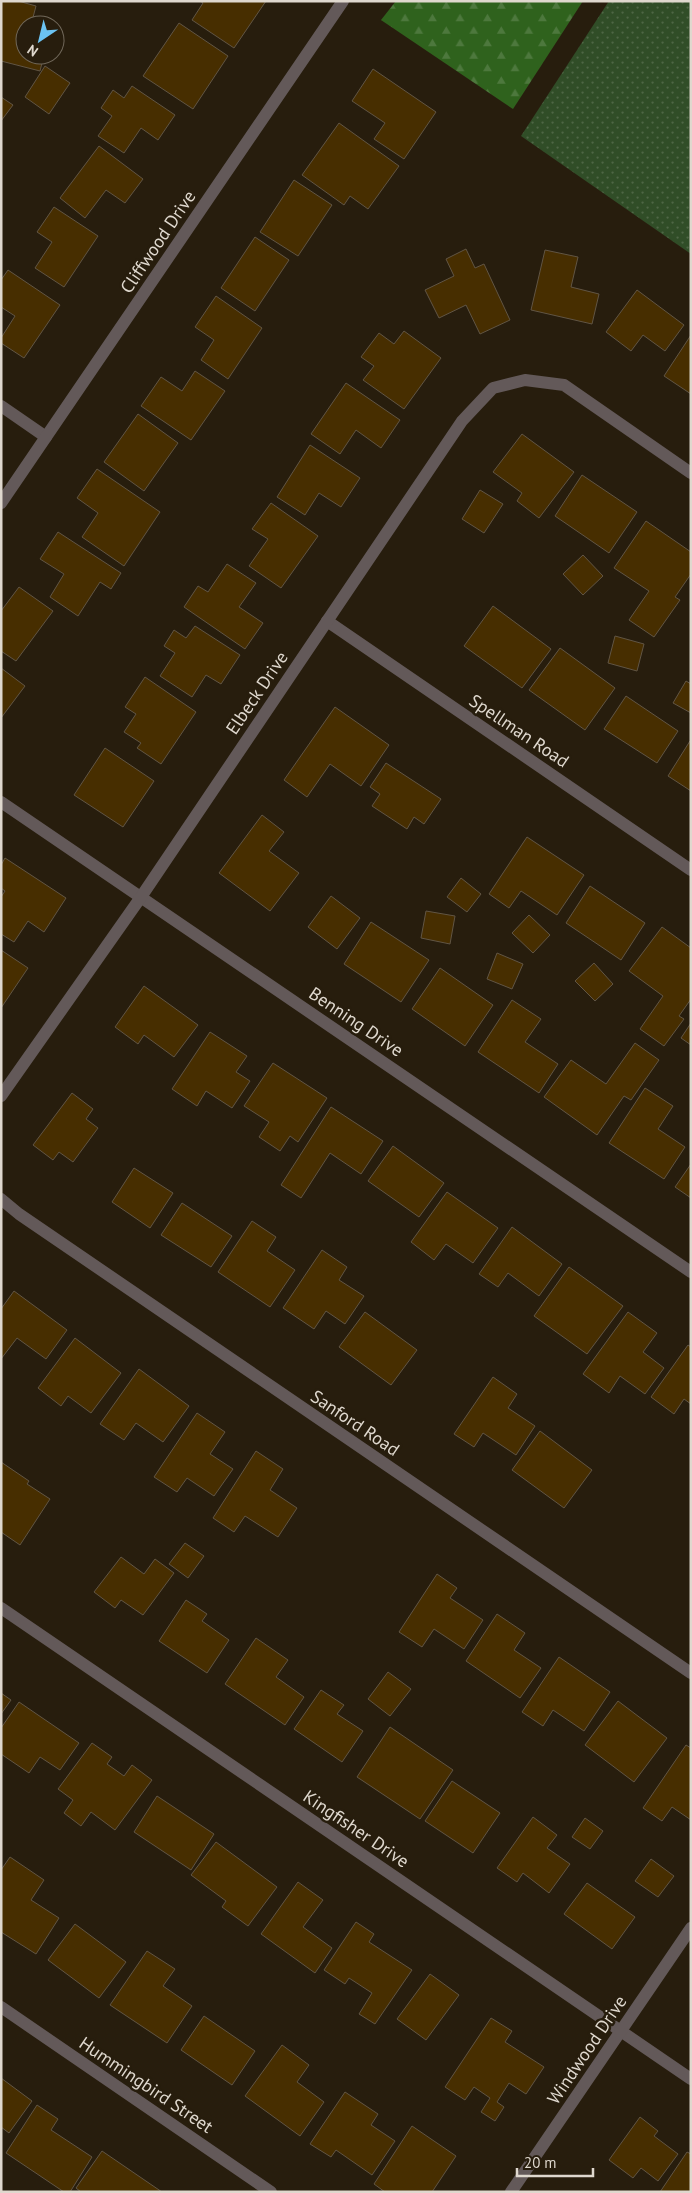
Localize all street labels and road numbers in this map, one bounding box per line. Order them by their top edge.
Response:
street label: Cliffwood Drive [115,186,200,297]
street label: Elbeck Drive [221,647,293,738]
street label: Spellman Road [465,689,573,772]
street label: Benning Drive [305,982,408,1062]
street label: Sanford Road [306,1384,404,1461]
street label: Kingfisher Drive [299,1785,414,1872]
street label: Windwood Drive [542,1991,631,2109]
street label: Hummingbird Street [75,2031,218,2138]

